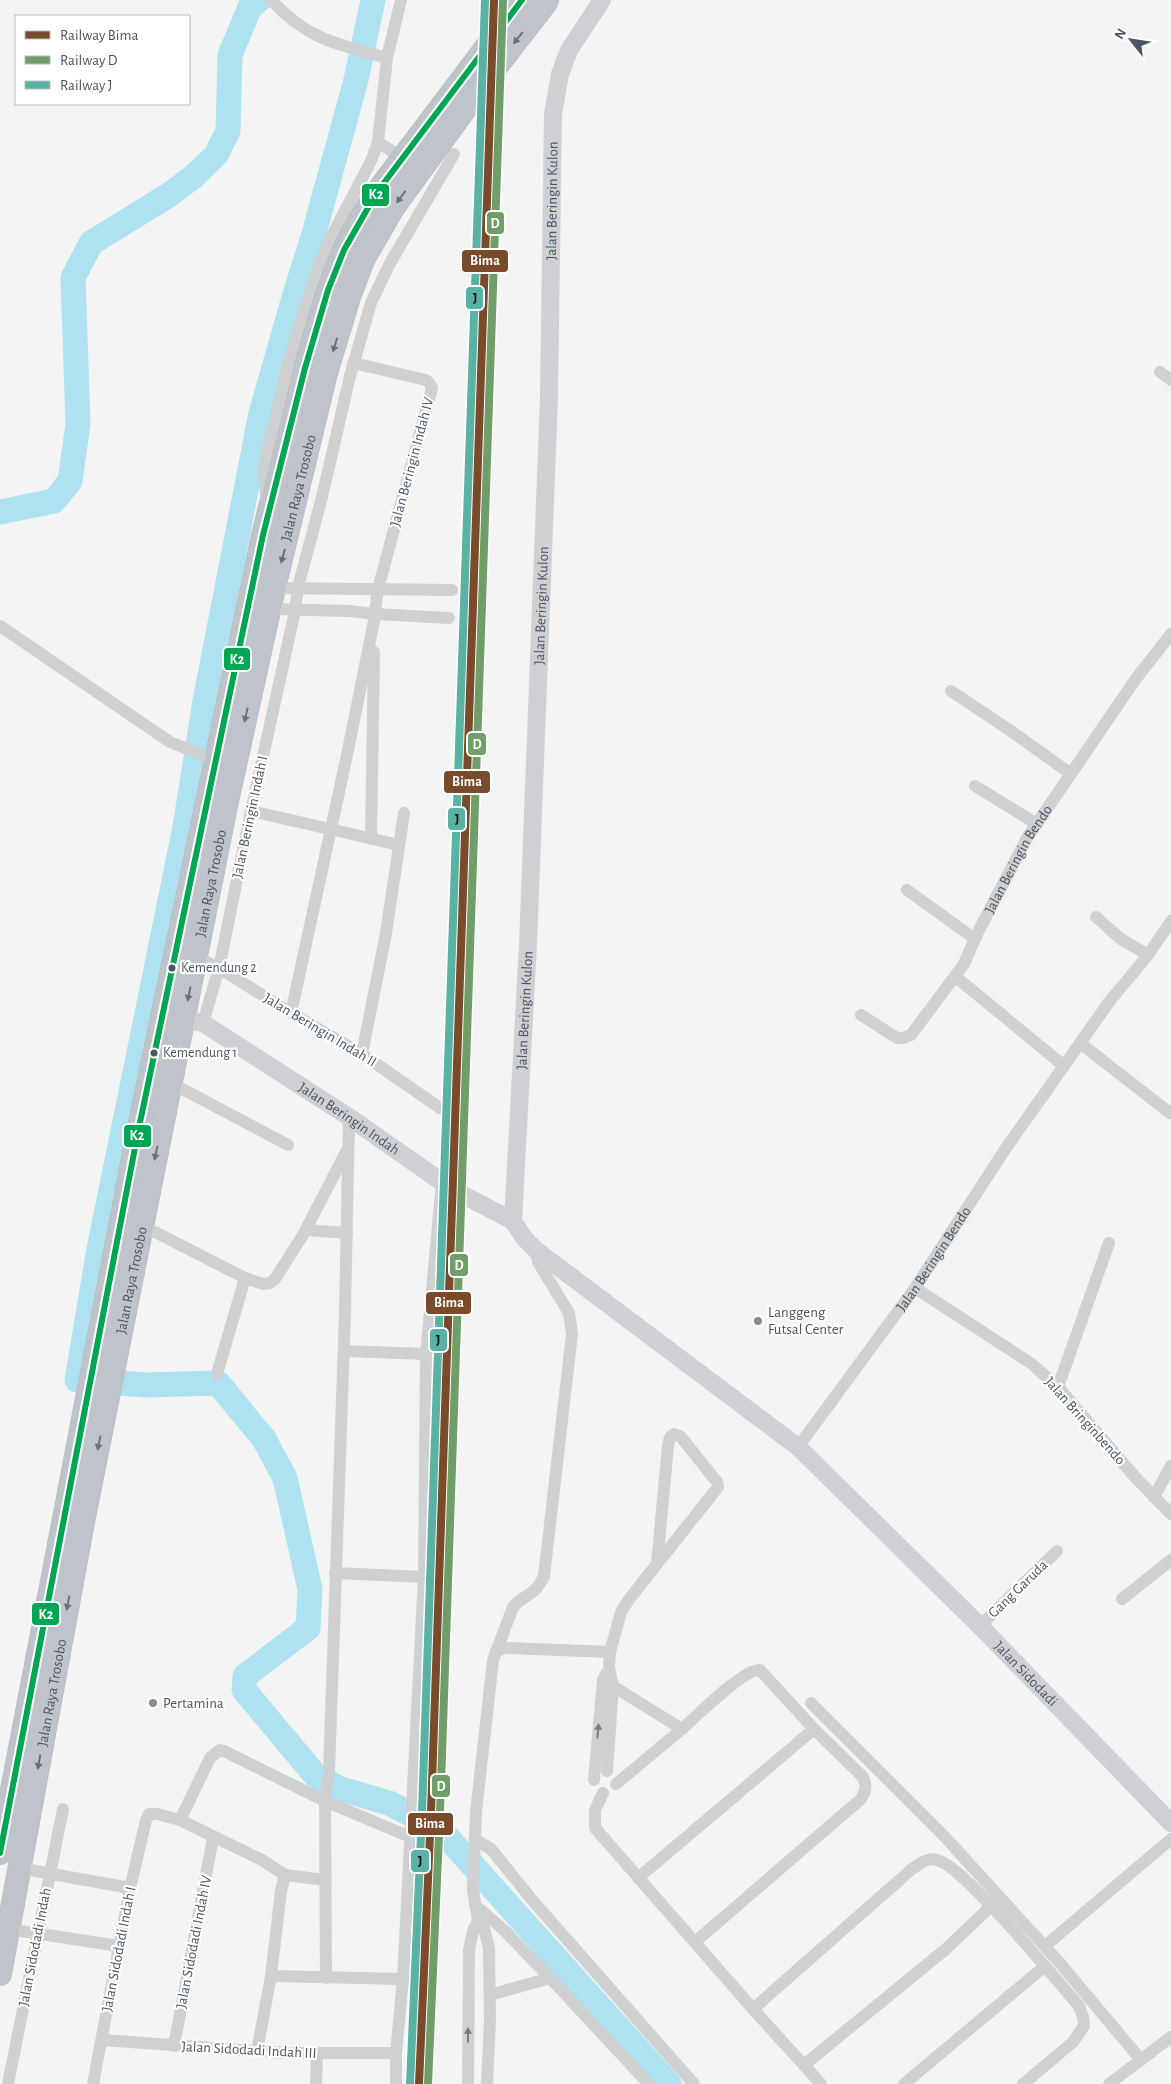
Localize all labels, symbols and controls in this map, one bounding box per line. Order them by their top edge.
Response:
legend [15,15,190,105]
north arrow [1106,15,1156,65]
text: N [1112,26,1129,42]
text: Railway Bima [60,28,138,43]
one-way arrow [513,32,523,45]
text: Railway D [60,53,118,68]
text: Railway J [60,78,112,93]
street label: Jalan Beringin Kulon [543,141,560,260]
line badge: K2 [361,183,390,207]
text: K2 [369,188,384,202]
one-way arrow [395,190,406,203]
line badge: D [486,211,505,235]
text: D [490,217,500,231]
line badge: Bima [461,249,509,273]
text: Bima [470,254,500,268]
line badge: J [465,286,484,310]
text: J [473,292,477,306]
one-way arrow [330,337,338,352]
street label: Jalan Beringin Indah IV [388,395,437,528]
street label: Jalan Raya Trosobo [278,433,318,543]
street label: Jalan Beringin Kulon [531,546,551,665]
one-way arrow [278,549,286,564]
line badge: K2 [223,647,251,671]
text: K2 [230,653,245,667]
one-way arrow [242,707,250,722]
line badge: D [467,732,487,756]
text: D [472,738,482,752]
street label: Jalan Beringin Indah I [230,754,270,880]
line badge: Bima [443,770,491,794]
text: Bima [452,775,482,789]
street label: Jalan Beringin Bendo [982,802,1055,916]
line badge: J [447,807,466,831]
text: J [455,813,459,827]
street label: Jalan Raya Trosobo [193,828,229,938]
street label: Jalan Beringin Kulon [514,951,535,1070]
place label: Kemendung 2 [181,961,257,975]
marker: Kemendung 2 [167,963,177,973]
one-way arrow [184,986,192,1002]
street label: Jalan Beringin Indah II [261,990,379,1070]
place label: Kemendung 1 [163,1046,237,1060]
marker: Kemendung 1 [149,1048,159,1058]
street label: Jalan Beringin Indah [296,1079,403,1158]
line badge: K2 [123,1124,152,1148]
text: K2 [130,1129,145,1143]
one-way arrow [152,1146,160,1161]
street label: Jalan Beringin Bendo [893,1204,973,1314]
street label: Jalan Raya Trosobo [113,1225,149,1335]
line badge: D [449,1253,469,1277]
text: D [454,1259,464,1273]
line badge: Bima [425,1291,472,1315]
text: Bima [434,1296,464,1310]
place label: Langgeng Futsal Center [768,1305,844,1337]
marker: Langgeng Futsal Center [752,1315,764,1327]
line badge: J [429,1328,448,1352]
text: J [436,1334,440,1348]
street label: Jalan Bringinbendo [1042,1374,1128,1468]
one-way arrow [94,1435,102,1451]
street label: Gang Garuda [985,1557,1051,1621]
one-way arrow [63,1595,71,1611]
line badge: K2 [31,1602,60,1626]
text: K2 [39,1608,54,1622]
street label: Jalan Raya Trosobo [34,1638,69,1748]
street label: Jalan Sidodadi [991,1638,1061,1709]
place label: Pertamina [163,1696,224,1711]
marker: Pertamina [147,1697,159,1709]
one-way arrow [595,1723,603,1739]
one-way arrow [34,1755,42,1771]
line badge: D [431,1774,451,1798]
text: D [436,1780,446,1794]
line badge: Bima [407,1812,454,1836]
text: Bima [415,1817,445,1831]
line badge: J [410,1849,430,1873]
text: J [418,1855,422,1869]
street label: Jalan Sidodadi Indah IV [174,1874,214,2010]
street label: Jalan Sidodadi Indah I [100,1885,138,2013]
street label: Jalan Sidodadi Indah [16,1886,54,2008]
one-way arrow [464,2027,472,2043]
street label: Jalan Sidodadi Indah III [181,2039,317,2061]

